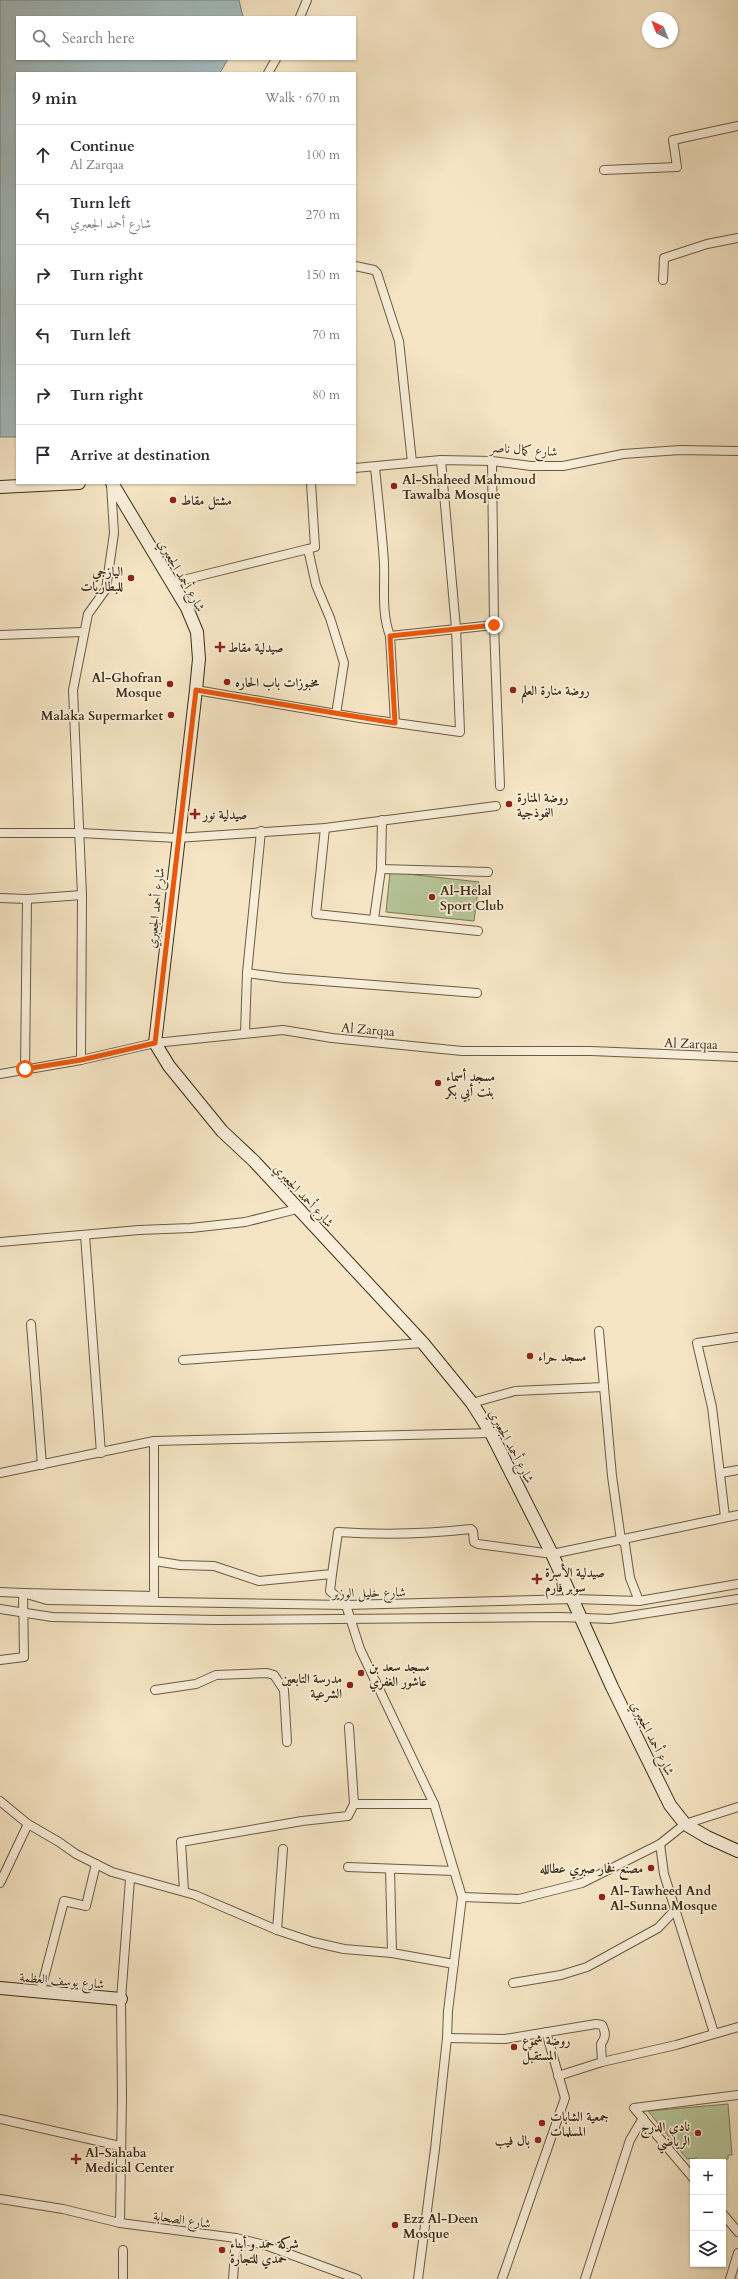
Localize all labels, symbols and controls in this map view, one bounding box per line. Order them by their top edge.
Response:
north arrow [642,12,678,48]
search box [16,16,356,60]
icon: search [30,27,52,49]
text: Search here [62,28,135,48]
text: 9 min [32,87,77,110]
text: Walk · 670 m [265,89,340,107]
text: Continue [70,136,135,156]
icon: ahead [32,144,54,166]
text: 100 m [306,146,340,164]
text: Al Zarqaa [70,156,124,174]
text: Turn left [70,193,131,213]
icon: left [32,204,54,226]
text: 270 m [306,206,340,224]
text: شارع أحمد الجعبري [70,215,151,233]
icon: right [32,264,54,286]
text: Turn right [70,265,143,285]
text: 150 m [306,266,340,284]
icon: left [32,324,54,346]
text: Turn left [70,325,131,345]
text: 70 m [312,326,340,344]
icon: right [32,384,54,406]
text: Turn right [70,385,143,405]
text: 80 m [312,386,340,404]
street label: شارع كمال ناصر [488,439,558,463]
icon: arrive [32,444,54,466]
text: Arrive at destination [70,445,210,465]
place label: Al-Shaheed Mahmoud Tawalba Mosque [402,471,536,504]
marker: Al-Shaheed Mahmoud Tawalba Mosque [389,481,399,491]
place label: مشتل مقاط [181,492,232,510]
marker: مشتل مقاط [168,495,178,505]
street label: شارع أحمد الجعبري [151,536,209,616]
place label: اليازجي للبطاريات [81,563,123,596]
marker: اليازجي للبطاريات [126,573,136,583]
route end [485,616,503,634]
place label: صيدلية مقاط [228,639,283,657]
marker: صيدلية مقاط [215,642,225,652]
place label: Al-Ghofran Mosque [92,669,163,702]
place label: مخبوزات باب الحاره [235,674,320,692]
marker: مخبوزات باب الحاره [222,677,232,687]
marker: Al-Ghofran Mosque [165,679,175,689]
place label: روضة منارة العلم [521,682,590,704]
marker: روضة منارة العلم [508,685,518,695]
place label: Malaka Supermarket [41,707,163,725]
marker: Malaka Supermarket [166,710,176,720]
place label: روضة المنارة النموذجية [517,789,568,822]
marker: روضة المنارة النموذجية [504,799,514,809]
place label: صيدلية نور [201,806,247,824]
marker: صيدلية نور [190,809,200,819]
street label: شارع أحمد الجعبري [143,867,171,950]
place label: Al-Helal Sport Club [440,882,504,915]
marker: Al-Helal Sport Club [427,892,437,902]
street label: Al Zarqaa [340,1019,396,1041]
street label: Al Zarqaa [664,1034,719,1054]
route start [16,1060,34,1078]
place label: مسجد أسماء بنت أبي بكر [444,1068,495,1103]
marker: مسجد أسماء بنت أبي بكر [433,1078,443,1088]
street label: شارع أحمد الجعبري [268,1160,337,1233]
place label: مسجد حراء [538,1348,586,1366]
marker: مسجد حراء [525,1351,535,1361]
street label: شارع أحمد الجعبري [482,1406,538,1487]
place label: صيدلية الأسرة سوبر فارم [545,1563,605,1599]
marker: صيدلية الأسرة سوبر فارم [532,1574,542,1584]
street label: شارع خليل الوزير [330,1583,406,1605]
place label: مسجد سعد بن عاشور الغفري [369,1658,430,1693]
marker: مسجد سعد بن عاشور الغفري [356,1668,366,1678]
place label: مدرسة التابعين الشرعية [281,1670,342,1703]
marker: مدرسة التابعين الشرعية [345,1680,355,1690]
street label: شارع أحمد الجعبري [624,1698,679,1780]
place label: مصنع فخار صبري عطالله [540,1860,643,1881]
marker: مصنع فخار صبري عطالله [646,1863,656,1873]
place label: Al-Tawheed And Al-Sunna Mosque [610,1882,717,1915]
marker: Al-Tawheed And Al-Sunna Mosque [597,1892,607,1902]
street label: شارع يوسف العظمة [19,1968,105,1996]
place label: روضة شموع المستقبل [522,2032,570,2065]
marker: روضة شموع المستقبل [509,2042,519,2052]
place label: جمعية الشابات المسلمات [550,2108,609,2141]
marker: جمعية الشابات المسلمات [537,2118,547,2128]
place label: نادي الدرج الرياضي [641,2118,691,2154]
marker: نادي الدرج الرياضي [693,2128,703,2138]
place label: بال فيب [495,2132,531,2150]
marker: بال فيب [533,2135,543,2145]
place label: Al-Sahaba Medical Center [85,2144,175,2177]
marker: Al-Sahaba Medical Center [70,2153,82,2165]
map controls [690,2159,726,2267]
button: + [690,2159,726,2195]
button: − [690,2195,726,2231]
street label: شارع الصحابة [152,2207,212,2235]
place label: Ezz Al-Deen Mosque [403,2210,479,2243]
marker: Ezz Al-Deen Mosque [390,2220,400,2230]
button: layers [690,2231,726,2267]
place label: شركة حمد و أبناء حمدي للتجارة [230,2235,299,2270]
marker: شركة حمد و أبناء حمدي للتجارة [217,2245,227,2255]

